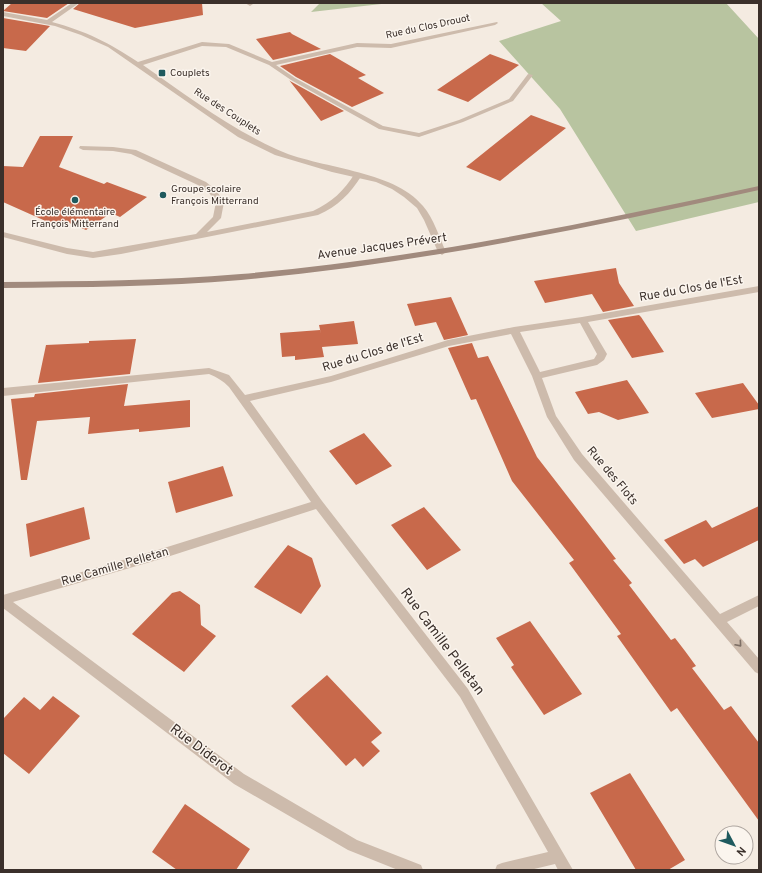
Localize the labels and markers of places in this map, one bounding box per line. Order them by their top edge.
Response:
place label: Couplets [170,67,210,80]
marker: Couplets [157,68,167,78]
place label: Groupe scolaire François Mitterrand [171,183,259,208]
marker: Groupe scolaire François Mitterrand [158,190,168,200]
marker: École élémentaire François Mitterrand [70,195,80,205]
place label: École élémentaire François Mitterrand [31,206,119,231]

